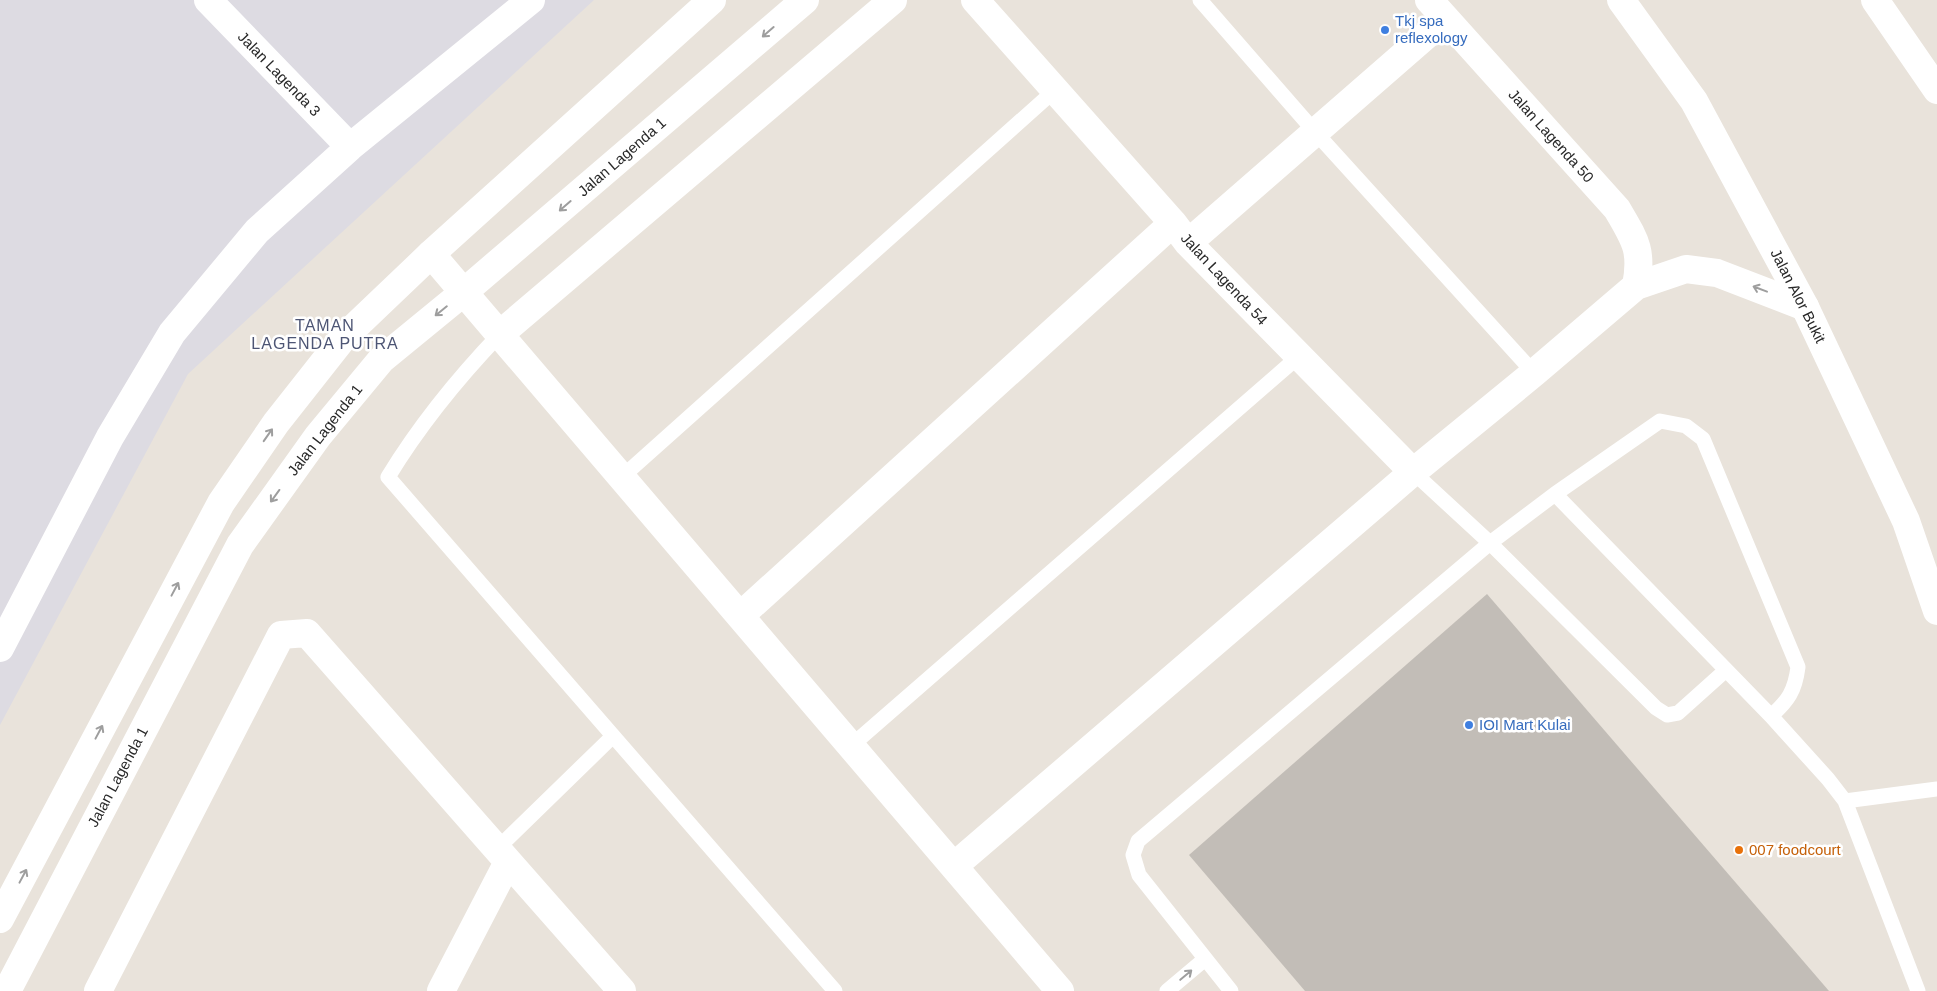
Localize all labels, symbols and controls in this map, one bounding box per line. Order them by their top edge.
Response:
place label: Tkj spa reflexology [1395,12,1468,46]
marker: Tkj spa reflexology [1379,24,1391,36]
one-way arrow [762,26,775,37]
street label: Jalan Lagenda 3 [235,28,324,119]
street label: Jalan Lagenda 50 [1505,86,1598,186]
street label: Jalan Lagenda 1 [574,114,669,199]
one-way arrow [559,200,572,211]
street label: Jalan Lagenda 54 [1177,229,1271,328]
street label: Jalan Alor Bukit [1767,246,1830,346]
one-way arrow [1753,284,1768,294]
one-way arrow [435,305,448,316]
district label: TAMAN LAGENDA PUTRA [251,317,399,352]
street label: Jalan Lagenda 1 [284,381,365,479]
one-way arrow [263,428,273,442]
one-way arrow [270,489,280,503]
one-way arrow [170,581,180,596]
place label: IOI Mart Kulai [1479,716,1571,733]
marker: IOI Mart Kulai [1463,719,1475,731]
street label: Jalan Lagenda 1 [84,724,151,830]
one-way arrow [95,725,104,740]
place label: 007 foodcourt [1749,841,1842,858]
marker: 007 foodcourt [1733,844,1745,856]
one-way arrow [18,868,28,883]
one-way arrow [1180,969,1193,981]

